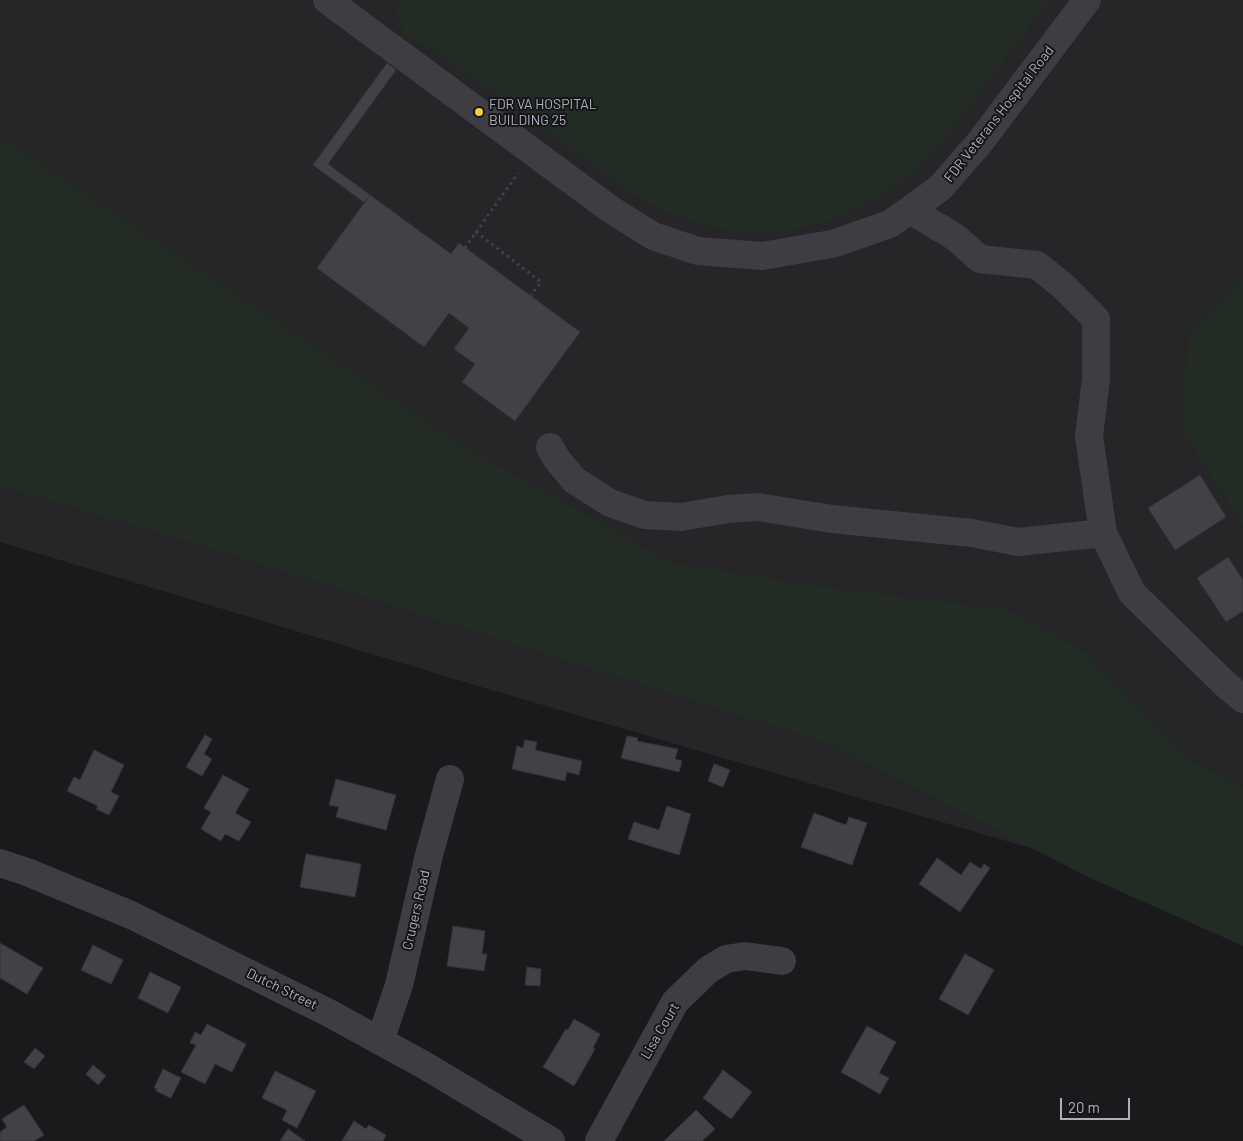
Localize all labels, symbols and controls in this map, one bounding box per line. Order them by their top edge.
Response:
street label: FDR Veterans Hospital Road [940,42,1058,186]
place label: FDR VA HOSPITAL BUILDING 25 [489,96,597,128]
marker: FDR VA HOSPITAL BUILDING 25 [473,106,485,118]
street label: Crugers Road [399,868,433,952]
street label: Dutch Street [244,965,320,1013]
street label: Lisa Court [637,1000,683,1062]
scale bar [1063,1088,1133,1120]
text: 20 m [1068,1098,1100,1116]

